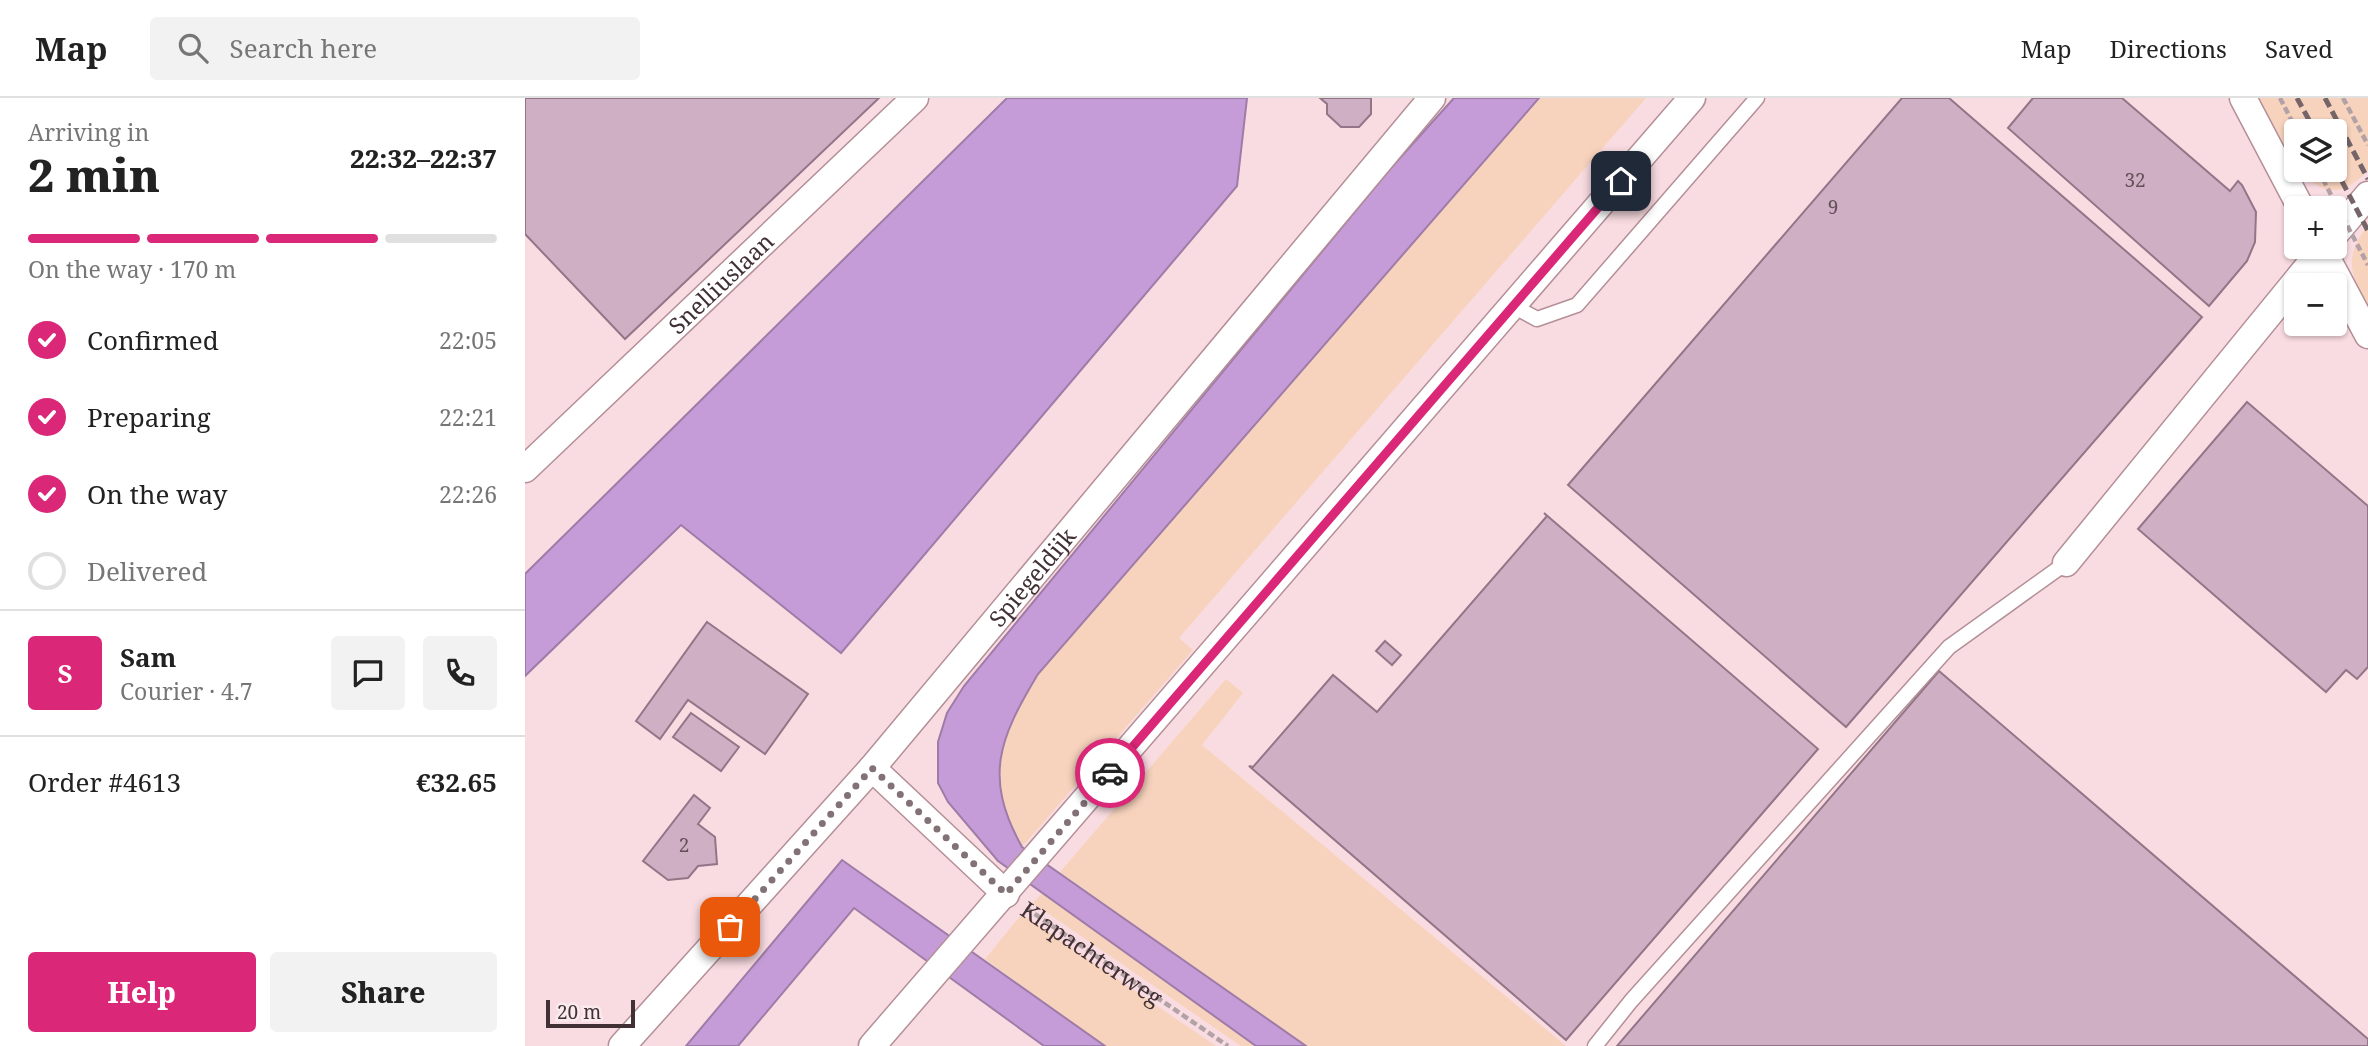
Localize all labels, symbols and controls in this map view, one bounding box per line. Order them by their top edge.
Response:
search box [150,17,640,80]
text: Map [35,26,108,71]
icon: search [174,29,212,67]
text: Search here [230,30,377,66]
text: Map [2021,32,2072,65]
text: Directions [2110,32,2227,65]
text: Saved [2265,32,2333,65]
text: Arriving in [28,116,149,148]
map controls [2284,119,2347,336]
button: layers [2284,119,2347,182]
text: 22:32–22:37 [350,140,497,176]
text: 2 min [28,143,160,205]
pin [1591,151,1651,211]
icon: home [1602,162,1640,200]
house number: 32 [2124,167,2146,193]
house number: 9 [1828,194,1838,220]
button: + [2284,196,2347,259]
street label: Snelliuslaan [661,225,780,341]
text: On the way · 170 m [28,253,236,285]
button: − [2284,273,2347,336]
icon: check [28,321,66,359]
text: Confirmed [87,322,219,358]
text: 22:05 [439,324,497,356]
icon: check [28,398,66,436]
text: Preparing [87,399,211,435]
text: 22:21 [439,401,497,433]
icon: check [28,475,66,513]
text: On the way [87,476,227,512]
text: 22:26 [439,478,497,510]
street label: Spiegeldijk [981,520,1083,633]
text: Delivered [87,553,207,589]
button: chat [331,636,405,710]
button: phone [423,636,497,710]
text: Sam [120,639,176,675]
text: S [57,655,73,691]
text: Courier · 4.7 [120,675,253,707]
courier [1075,738,1145,808]
icon: car [1091,754,1129,792]
text: Order #4613 [28,764,181,800]
text: €32.65 [416,764,497,800]
house number: 2 [679,832,689,858]
street label: Klapachterweg [1015,893,1170,1013]
pin [700,897,760,957]
icon: bag [711,908,749,946]
button: Help [28,952,256,1032]
button: Share [270,952,497,1032]
scale bar [546,997,635,1029]
text: 20 m [557,999,601,1025]

